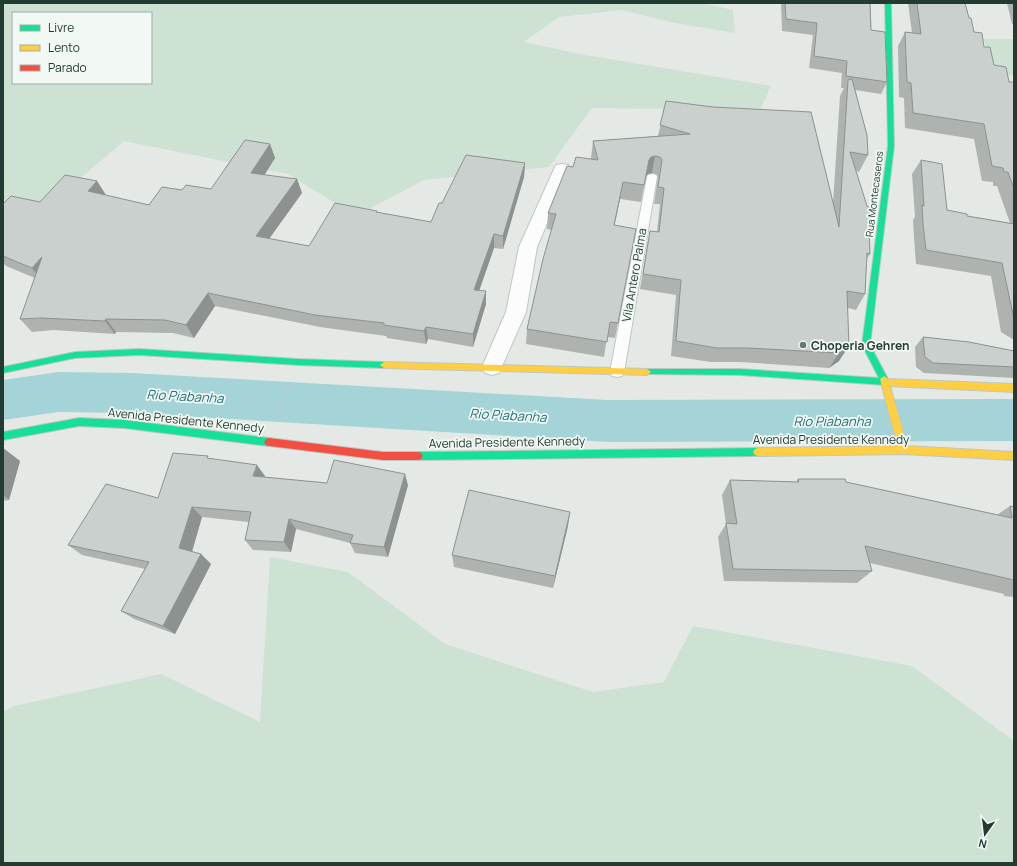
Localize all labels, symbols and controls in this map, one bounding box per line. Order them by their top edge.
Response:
legend [12,12,152,84]
text: Livre [48,19,74,36]
text: Lento [48,39,80,56]
text: Parado [48,59,87,76]
street label: Rua Montecaseros [862,150,886,238]
street label: Vila Antero Palma [617,227,651,323]
place label: Choperia Gehren [811,337,910,354]
marker: Choperia Gehren [798,340,808,350]
water label: Rio Piabanha [146,385,225,407]
street label: Avenida Presidente Kennedy [107,403,265,437]
water label: Rio Piabanha [469,404,548,426]
water label: Rio Piabanha [793,412,871,430]
street label: Avenida Presidente Kennedy [753,431,910,448]
street label: Avenida Presidente Kennedy [429,432,586,452]
north arrow [965,814,1005,854]
text: N [977,836,988,852]

